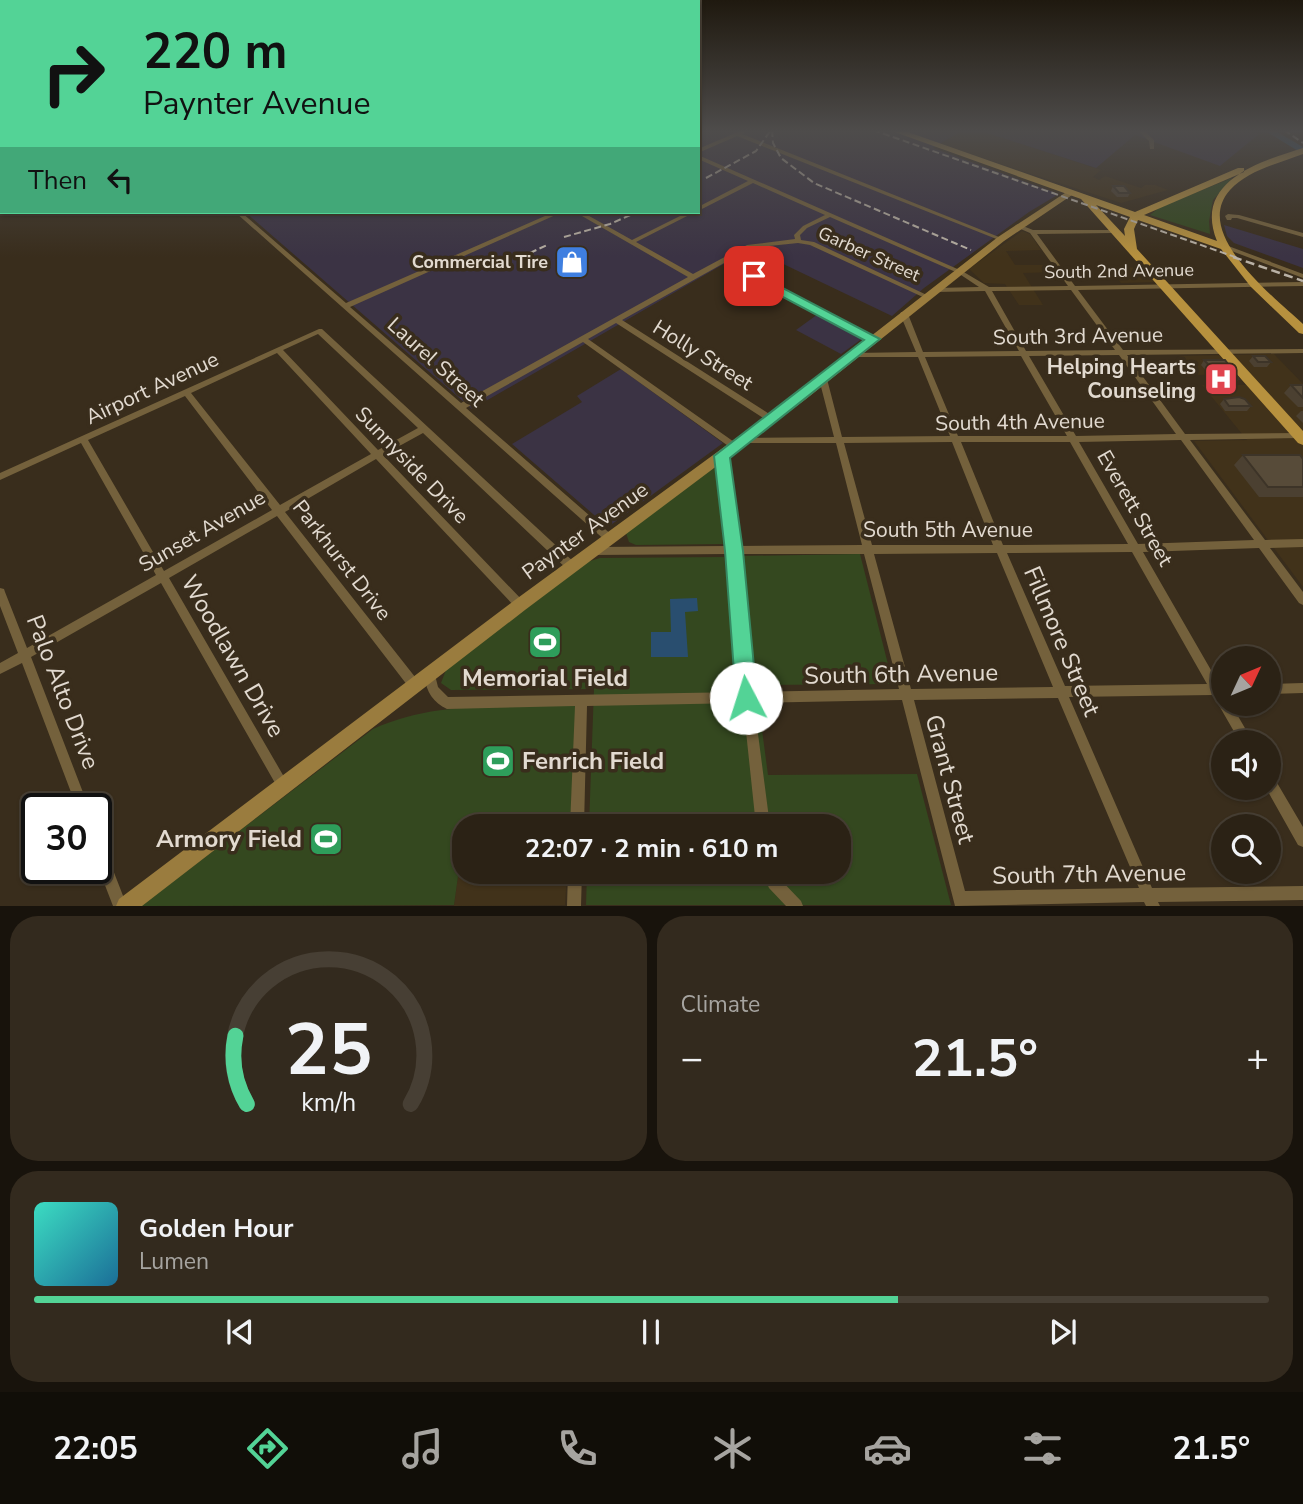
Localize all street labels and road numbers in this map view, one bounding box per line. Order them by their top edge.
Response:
street label: Garber Street [814,221,924,287]
street label: South 2nd Avenue [1044,258,1194,284]
street label: Laurel Street [381,311,491,414]
street label: Holly Street [648,313,759,397]
street label: South 3rd Avenue [993,321,1163,351]
street label: Airport Avenue [81,345,223,431]
street label: Sunnyside Drive [349,400,475,530]
street label: South 4th Avenue [935,407,1105,437]
street label: Everett Street [1090,445,1180,572]
street label: Paynter Avenue [516,476,654,586]
street label: Sunset Avenue [133,483,271,579]
street label: Parkhurst Drive [286,494,398,626]
street label: South 5th Avenue [863,516,1033,544]
street label: Fillmore Street [1016,561,1108,721]
street label: Woodlawn Drive [174,569,292,743]
street label: Palo Alto Drive [19,610,107,774]
street label: South 6th Avenue [804,656,998,692]
street label: Grant Street [917,711,983,848]
street label: South 7th Avenue [992,856,1186,892]

